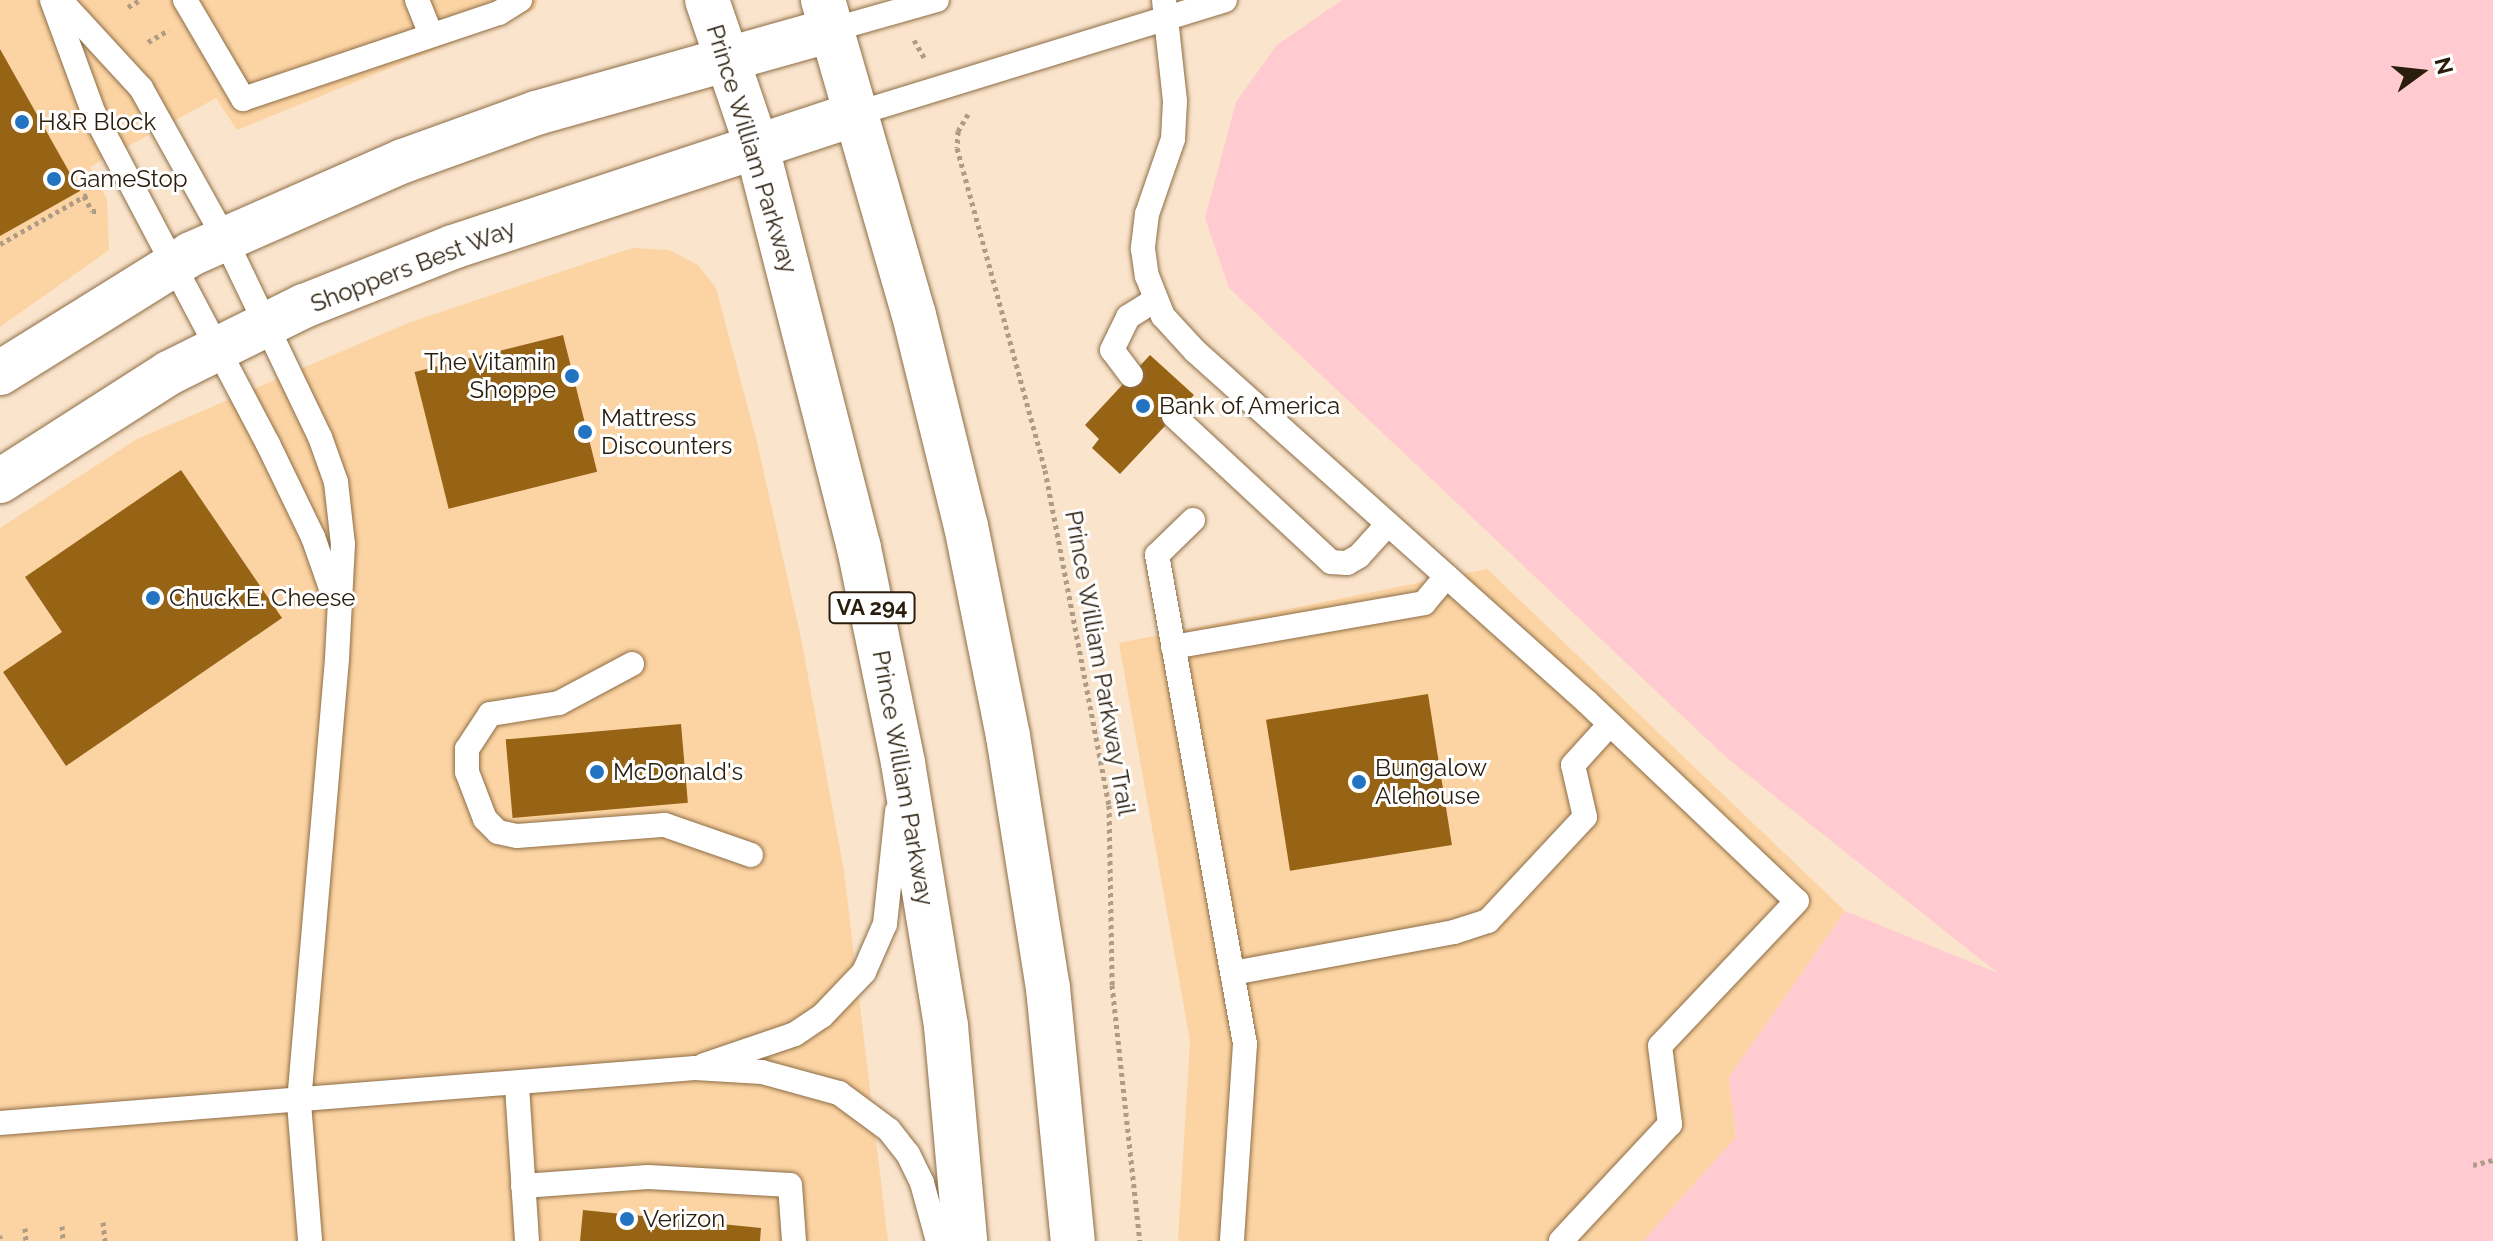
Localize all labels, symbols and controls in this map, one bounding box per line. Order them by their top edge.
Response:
street label: Prince William Parkway [700,21,804,277]
north arrow [2381,32,2461,112]
text: N [2429,54,2459,77]
place label: H&R Block [38,108,156,136]
marker: H&R Block [13,113,31,131]
place label: GameStop [70,165,188,193]
marker: GameStop [45,170,63,188]
street label: Shoppers Best Way [306,213,520,319]
place label: The Vitamin Shoppe [423,348,556,404]
marker: The Vitamin Shoppe [563,367,581,385]
place label: Bank of America [1159,392,1341,420]
marker: Bank of America [1134,397,1152,415]
place label: Mattress Discounters [601,404,732,460]
marker: Mattress Discounters [576,423,594,441]
street label: Prince William Parkway Trail [1059,507,1141,819]
place label: Chuck E. Cheese [169,584,355,612]
marker: Chuck E. Cheese [144,589,162,607]
road number: VA 294 [828,590,916,626]
street label: Prince William Parkway [866,648,940,908]
place label: Bungalow Alehouse [1375,754,1487,810]
place label: McDonald's [613,758,743,786]
marker: McDonald's [588,763,606,781]
marker: Bungalow Alehouse [1350,773,1368,791]
place label: Verizon [643,1205,725,1233]
marker: Verizon [618,1210,636,1228]

